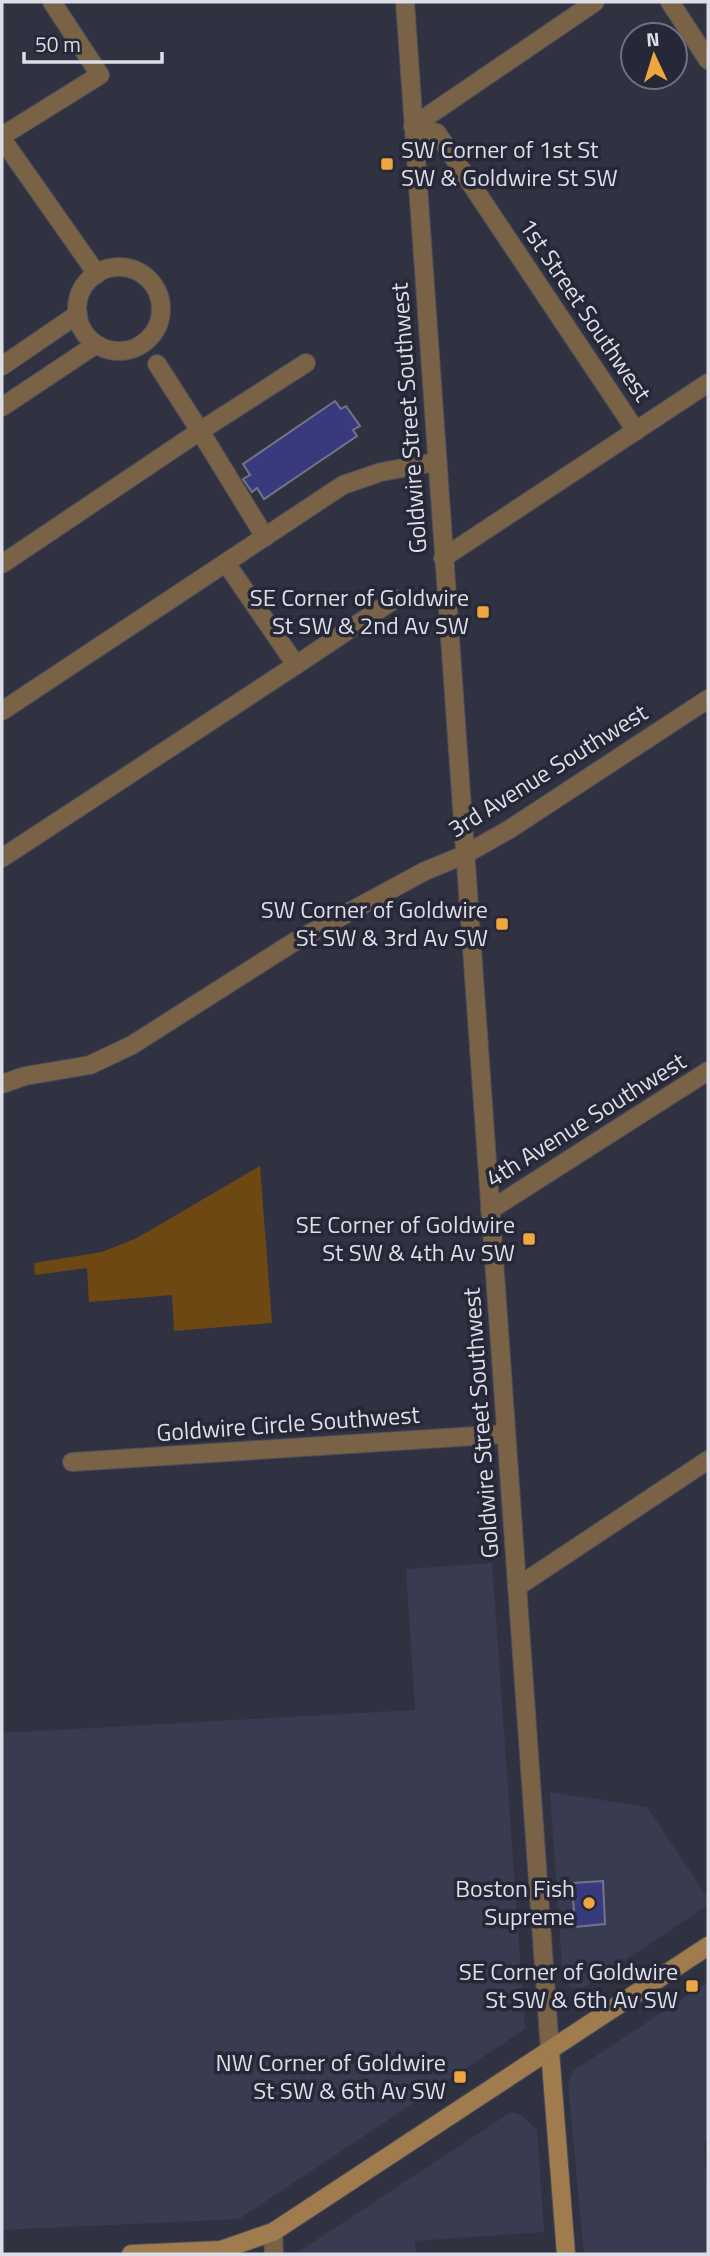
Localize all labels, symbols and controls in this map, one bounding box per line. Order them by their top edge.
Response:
scale bar [24,21,163,65]
north arrow [619,21,689,91]
text: N [645,24,660,53]
text: 50 m [35,28,81,60]
place label: SW Corner of 1st St SW & Goldwire St SW [401,131,618,195]
marker: SW Corner of 1st St SW & Goldwire St SW [379,156,395,172]
street label: 1st Street Southwest [511,210,661,409]
street label: Goldwire Street Southwest [381,281,435,555]
place label: SE Corner of Goldwire St SW & 2nd Av SW [250,579,469,643]
marker: SE Corner of Goldwire St SW & 2nd Av SW [475,604,491,620]
street label: 3rd Avenue Southwest [441,694,655,846]
place label: SW Corner of Goldwire St SW & 3rd Av SW [261,891,488,955]
marker: SW Corner of Goldwire St SW & 3rd Av SW [494,916,510,932]
street label: 4th Avenue Southwest [478,1043,693,1195]
place label: SE Corner of Goldwire St SW & 4th Av SW [296,1206,515,1270]
marker: SE Corner of Goldwire St SW & 4th Av SW [521,1231,537,1247]
street label: Goldwire Street Southwest [453,1286,507,1560]
street label: Goldwire Circle Southwest [155,1396,421,1450]
place label: Boston Fish Supreme [455,1870,575,1934]
marker: Boston Fish Supreme [581,1895,597,1911]
place label: SE Corner of Goldwire St SW & 6th Av SW [459,1953,678,2017]
marker: SE Corner of Goldwire St SW & 6th Av SW [684,1978,700,1994]
place label: NW Corner of Goldwire St SW & 6th Av SW [216,2044,446,2108]
marker: NW Corner of Goldwire St SW & 6th Av SW [452,2069,468,2085]

